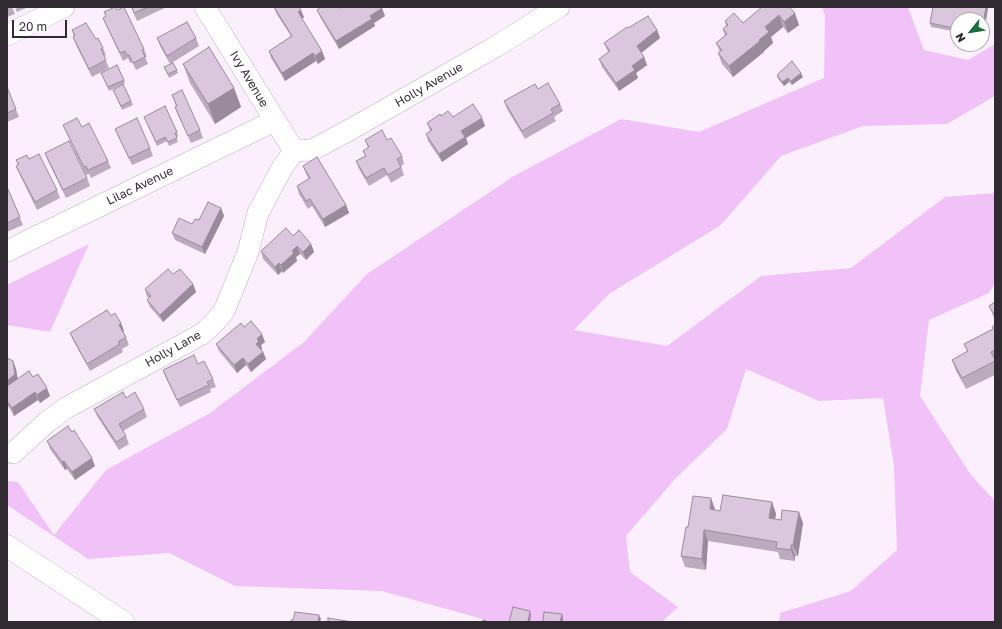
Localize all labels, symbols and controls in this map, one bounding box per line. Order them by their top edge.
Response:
scale bar [14,12,69,38]
north arrow [950,12,990,52]
text: 20 m [19,19,47,34]
text: N [952,31,968,45]
street label: Ivy Avenue [227,48,271,110]
street label: Holly Avenue [393,60,465,110]
street label: Lilac Avenue [104,164,176,208]
street label: Holly Lane [143,328,203,370]

